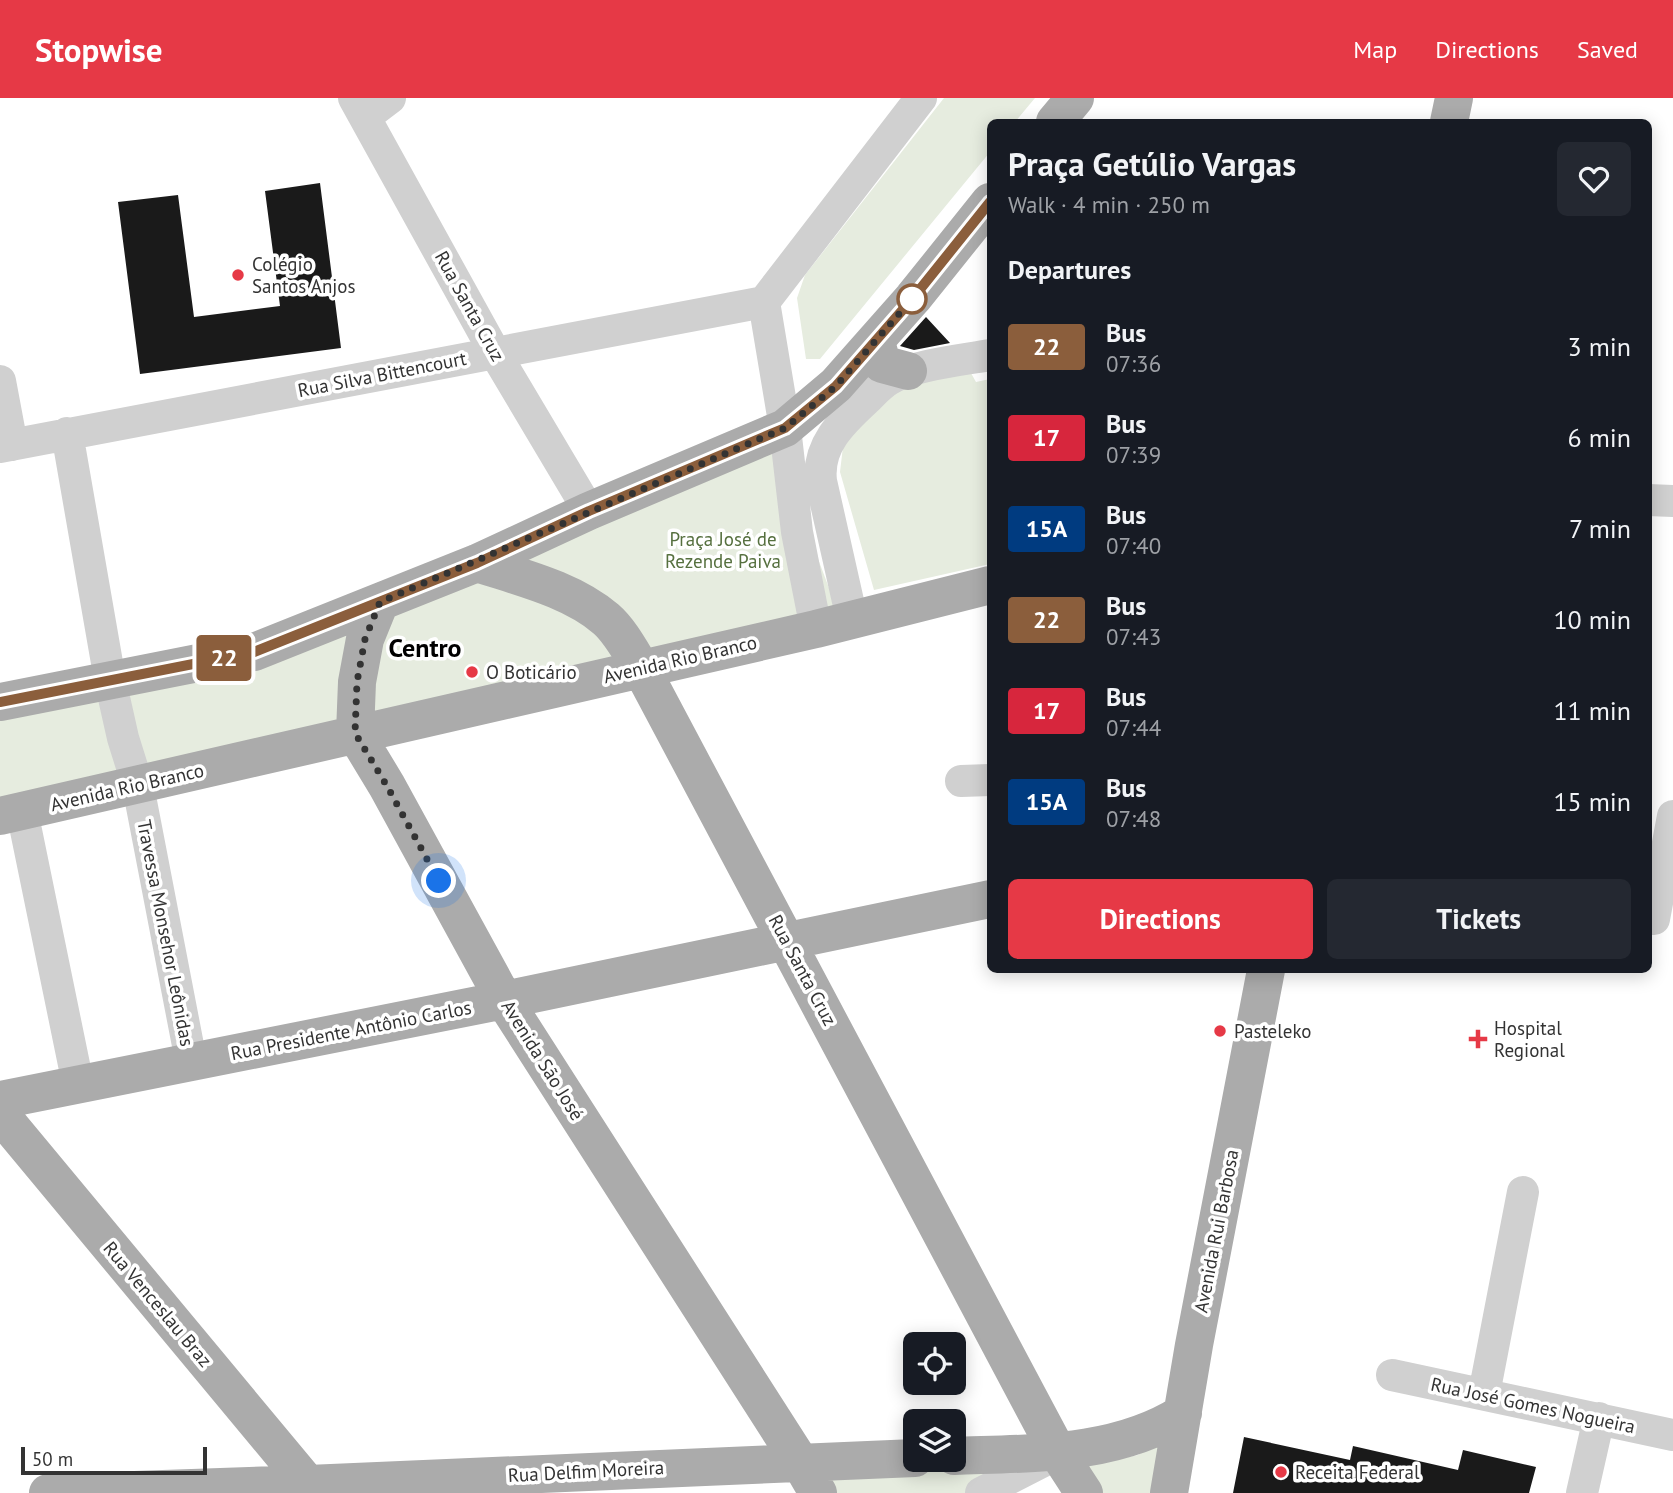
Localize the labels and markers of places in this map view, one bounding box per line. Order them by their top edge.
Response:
place label: Colégio Santos Anjos [252,252,356,298]
marker: Colégio Santos Anjos [230,267,246,283]
unlabelled marker [897,284,927,314]
place label: O Boticário [486,660,577,684]
marker: O Boticário [464,664,480,680]
place label: Hospital Regional [1494,1016,1565,1062]
place label: Pasteleko [1234,1019,1312,1043]
marker: Pasteleko [1212,1023,1228,1039]
marker: Hospital Regional [1468,1029,1488,1049]
place label: Receita Federal [1295,1460,1420,1484]
marker: Receita Federal [1273,1464,1289,1480]

